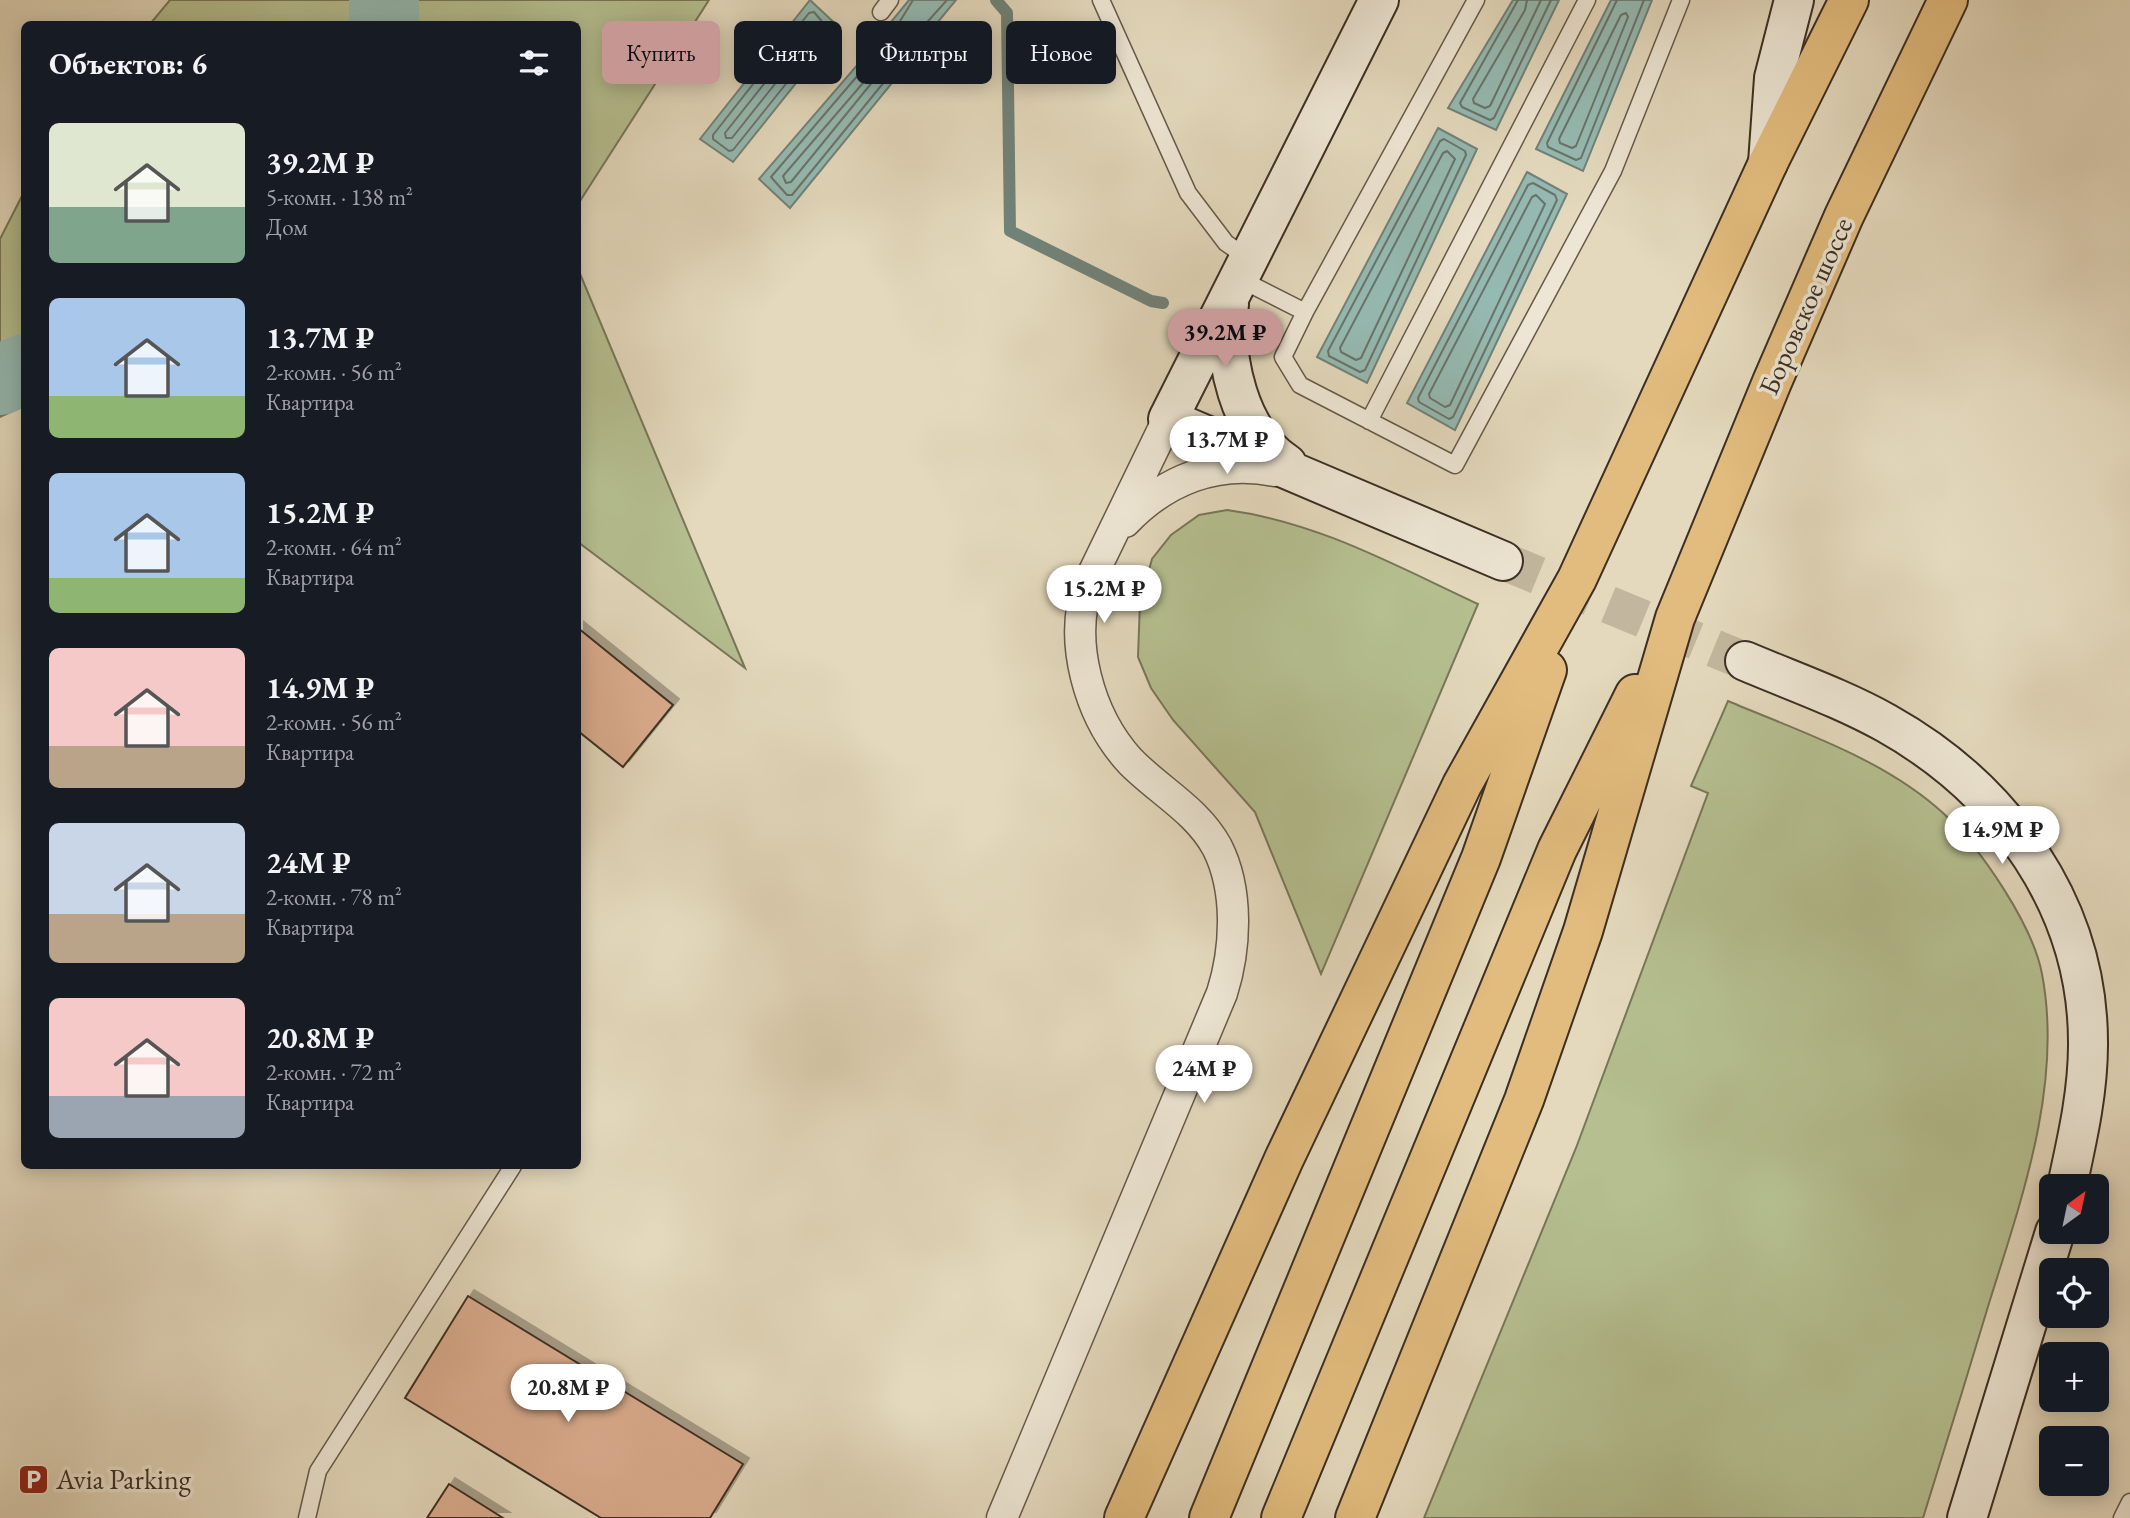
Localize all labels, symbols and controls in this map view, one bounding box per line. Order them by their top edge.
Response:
chip: Купить [602,21,720,84]
chip: Снять [734,21,842,84]
chip: Фильтры [856,21,992,84]
chip: Новое [1006,21,1116,84]
text: Объектов: 6 [49,44,207,83]
icon: filters [515,44,553,82]
text: 39.2M ₽ [266,143,374,182]
icon: home [105,151,189,235]
text: 5-комн. · 138 m² [266,182,413,212]
text: Дом [266,212,308,242]
street label: Боровское шоссе [1750,212,1860,400]
pin: 39.2M ₽ [1160,310,1290,369]
text: 39.2M ₽ [1184,317,1266,347]
text: 13.7M ₽ [266,318,374,357]
icon: home [105,326,189,410]
text: 2-комн. · 56 m² [266,357,402,387]
text: Квартира [266,387,354,417]
pin: 13.7M ₽ [1162,416,1292,476]
text: 13.7M ₽ [1186,424,1268,454]
text: 15.2M ₽ [266,493,374,532]
icon: home [105,501,189,585]
text: 2-комн. · 64 m² [266,532,402,562]
text: Квартира [266,562,354,592]
pin: 15.2M ₽ [1039,566,1169,625]
text: 15.2M ₽ [1063,573,1145,603]
text: 14.9M ₽ [266,668,374,707]
icon: home [105,676,189,760]
text: 2-комн. · 56 m² [266,707,402,737]
text: Квартира [266,737,354,767]
pin: 14.9M ₽ [1937,806,2067,866]
text: 14.9M ₽ [1961,814,2043,844]
text: 24M ₽ [266,843,351,882]
icon: home [105,851,189,935]
text: 2-комн. · 78 m² [266,882,402,912]
text: Квартира [266,912,354,942]
text: 20.8M ₽ [266,1018,374,1057]
icon: home [105,1026,189,1110]
pin: 24M ₽ [1155,1046,1253,1105]
text: 24M ₽ [1171,1053,1237,1083]
text: 2-комн. · 72 m² [266,1057,402,1087]
text: Квартира [266,1087,354,1117]
north arrow [2039,1174,2109,1244]
map controls [2039,1174,2109,1496]
button: locate [2039,1258,2109,1328]
button: + [2039,1342,2109,1412]
pin: 20.8M ₽ [503,1364,633,1424]
text: 20.8M ₽ [527,1372,609,1402]
button: − [2039,1426,2109,1496]
place label: Avia Parking [55,1461,192,1497]
parking icon: Avia Parking [16,1462,50,1496]

